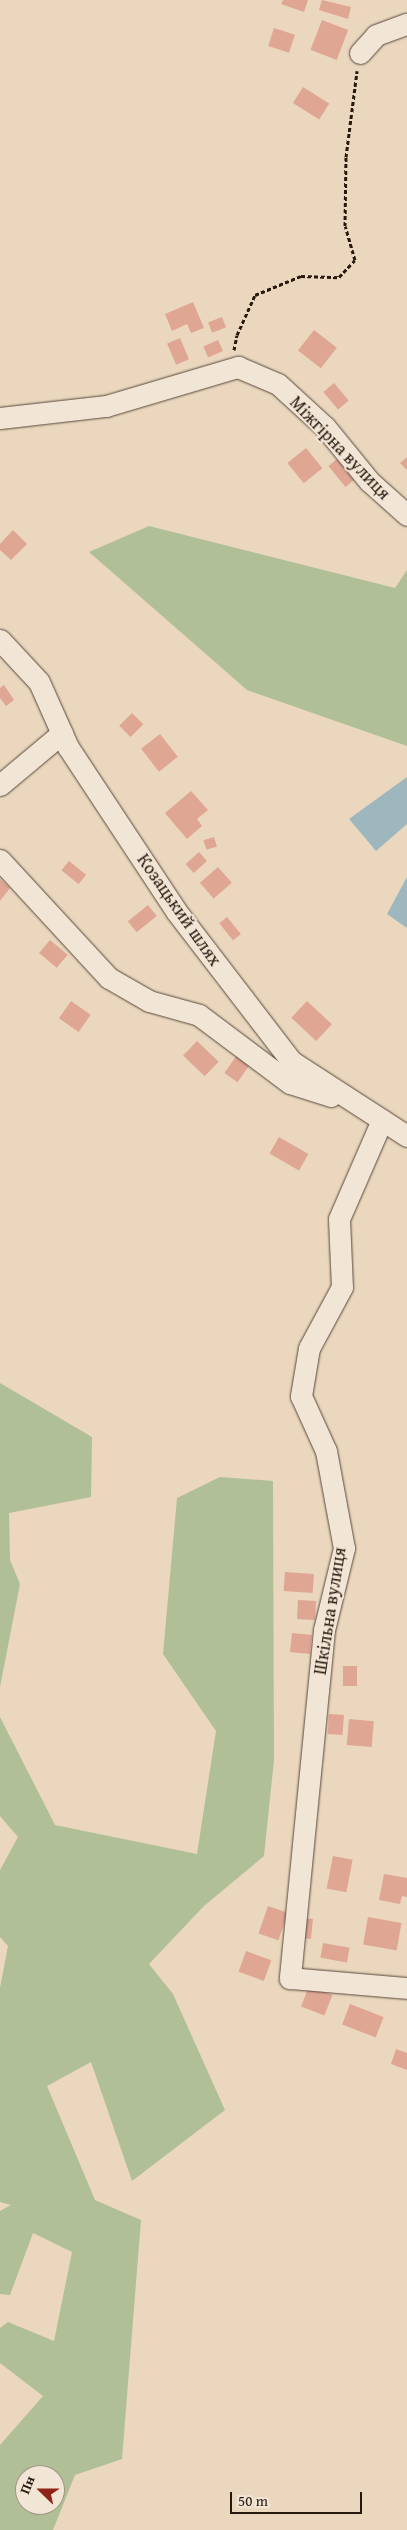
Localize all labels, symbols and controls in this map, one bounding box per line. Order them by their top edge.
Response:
street label: Міжгірна вулиця [285,392,395,504]
street label: Козацький шлях [132,850,226,970]
street label: Шкільна вулиця [309,1546,351,1676]
north arrow [15,2465,65,2515]
text: Пн [14,2473,40,2497]
scale bar [232,2482,364,2514]
text: 50 m [238,2490,268,2511]

